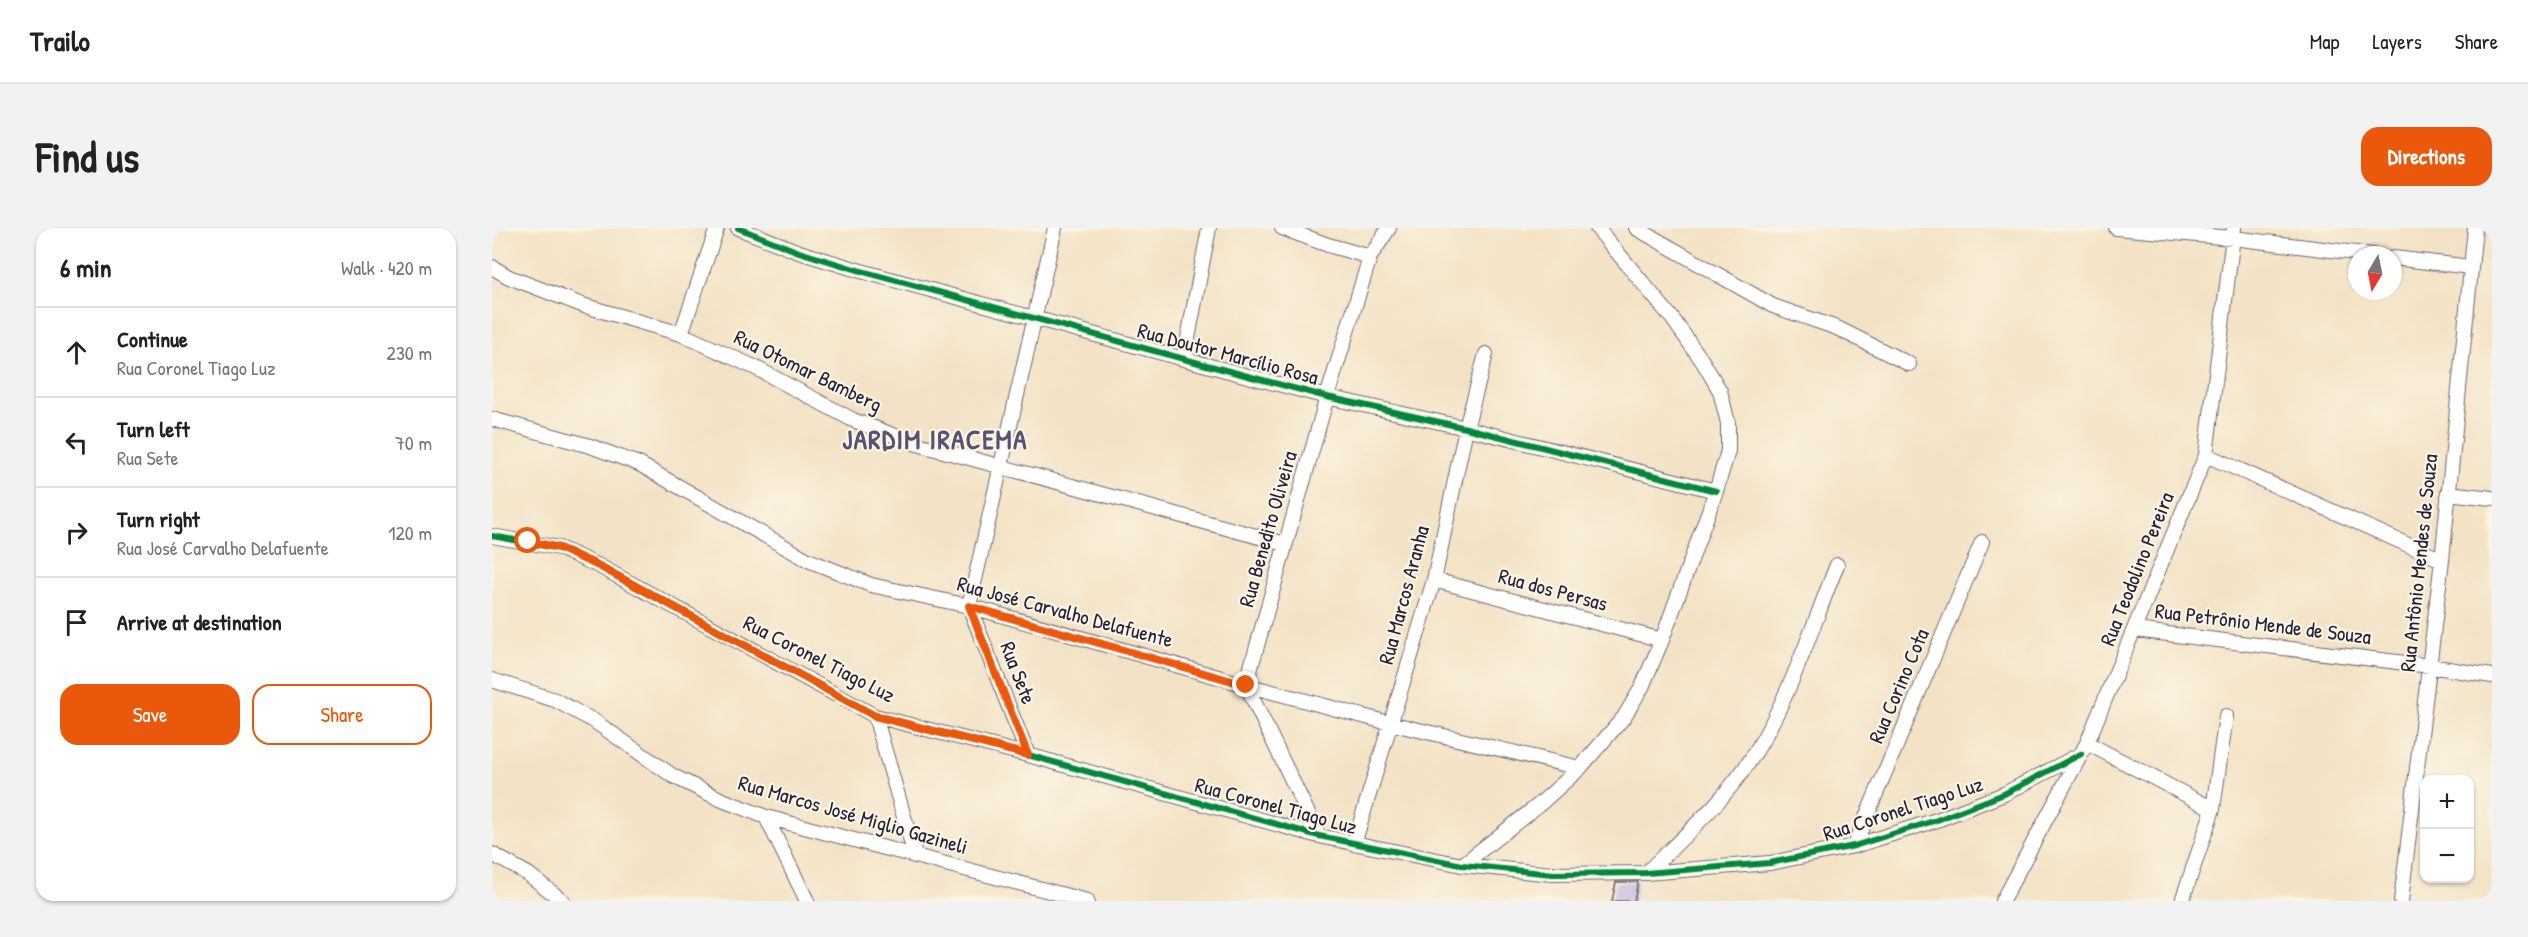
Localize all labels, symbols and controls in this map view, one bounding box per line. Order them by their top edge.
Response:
text: Trailo [30,22,90,60]
text: Map [2310,27,2339,56]
text: Layers [2372,27,2422,56]
text: Share [2455,27,2498,56]
button: Directions [2361,127,2492,186]
text: Find us [36,128,139,185]
north arrow [2348,246,2402,300]
text: 6 min [60,250,112,285]
text: Walk · 420 m [341,254,432,281]
street label: Rua Doutor Marcílio Rosa [1135,315,1322,392]
street label: Rua Otomar Bamberg [729,322,887,419]
text: Continue [117,324,188,354]
icon: ahead [60,336,93,369]
text: 230 m [387,339,432,366]
text: Rua Coronel Tiago Luz [117,354,275,381]
text: Turn left [117,414,190,444]
district label: JARDIM IRACEMA [842,421,1028,457]
icon: left [60,426,93,459]
text: 70 m [395,429,432,456]
text: Rua Sete [117,444,179,471]
street label: Rua Benedito Oliveira [1231,447,1304,610]
street label: Rua Antônio Mendes de Souza [2393,453,2444,673]
street label: Rua Teodolino Pereira [2093,488,2181,650]
text: Turn right [117,504,200,534]
icon: right [60,516,93,549]
text: 120 m [388,519,432,546]
street label: Rua Marcos Aranha [1371,522,1436,667]
route start [514,527,540,553]
text: Rua José Carvalho Delafuente [117,534,329,561]
street label: Rua dos Persas [1496,561,1611,618]
street label: Rua José Carvalho Delafuente [954,569,1176,654]
street label: Rua Petrônio Mende de Souza [2153,596,2373,651]
icon: arrive [60,606,93,639]
text: Arrive at destination [117,607,282,637]
street label: Rua Coronel Tiago Luz [739,608,900,709]
street label: Rua Corino Cota [1861,624,1936,748]
street label: Rua Sete [993,637,1044,708]
route end [1232,671,1258,697]
button: Save [60,684,240,745]
button: Share [252,684,432,745]
street label: Rua Marcos José Miglio Gazineli [735,768,971,861]
street label: Rua Coronel Tiago Luz [1819,769,1986,848]
street label: Rua Coronel Tiago Luz [1192,770,1360,841]
map controls [2420,775,2474,883]
button: + [2420,775,2474,829]
button: − [2420,829,2474,883]

